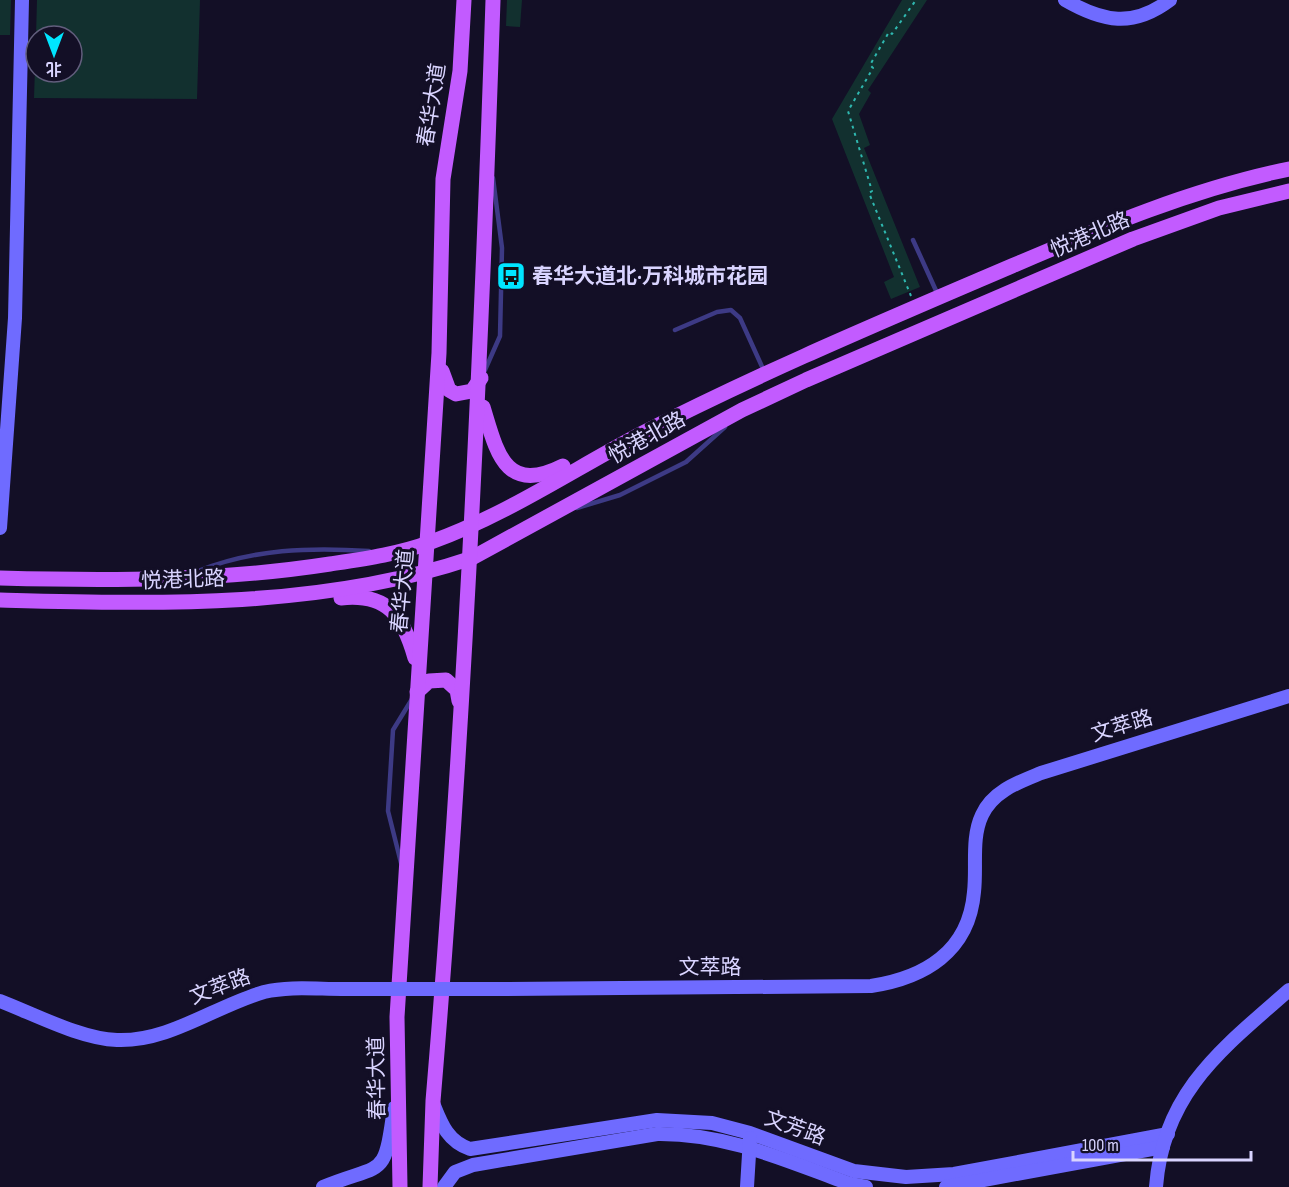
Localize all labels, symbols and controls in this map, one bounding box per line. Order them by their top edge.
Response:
north arrow [24,24,84,84]
text: 北 [46,58,62,77]
street label: 春华大道 [413,62,451,148]
street label: 悦港北路 [1046,207,1134,263]
bus stop icon: 春华大道北·万科城市花园 [495,260,527,292]
place label: 春华大道北·万科城市花园 [532,264,768,289]
street label: 悦港北路 [604,407,690,469]
street label: 春华大道 [387,548,419,634]
street label: 悦港北路 [141,566,225,594]
street label: 文萃路 [1088,705,1156,747]
street label: 文萃路 [679,955,742,980]
street label: 文萃路 [186,964,254,1010]
street label: 春华大道 [364,1036,390,1120]
street label: 文芳路 [761,1105,829,1151]
scale bar [1073,1124,1252,1162]
text: 100 m [1082,1135,1119,1156]

